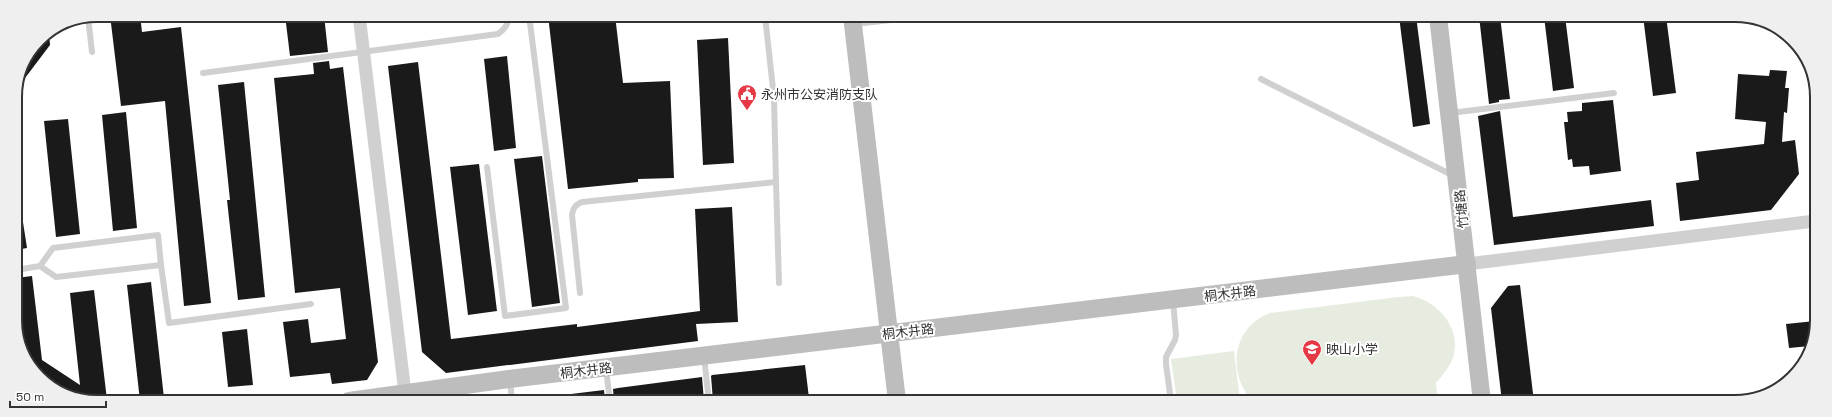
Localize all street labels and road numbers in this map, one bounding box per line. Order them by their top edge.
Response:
street label: 竹塘路 [1451,189,1472,229]
street label: 桐木井路 [1203,282,1257,305]
street label: 桐木井路 [881,320,935,343]
street label: 桐木井路 [559,359,613,382]

